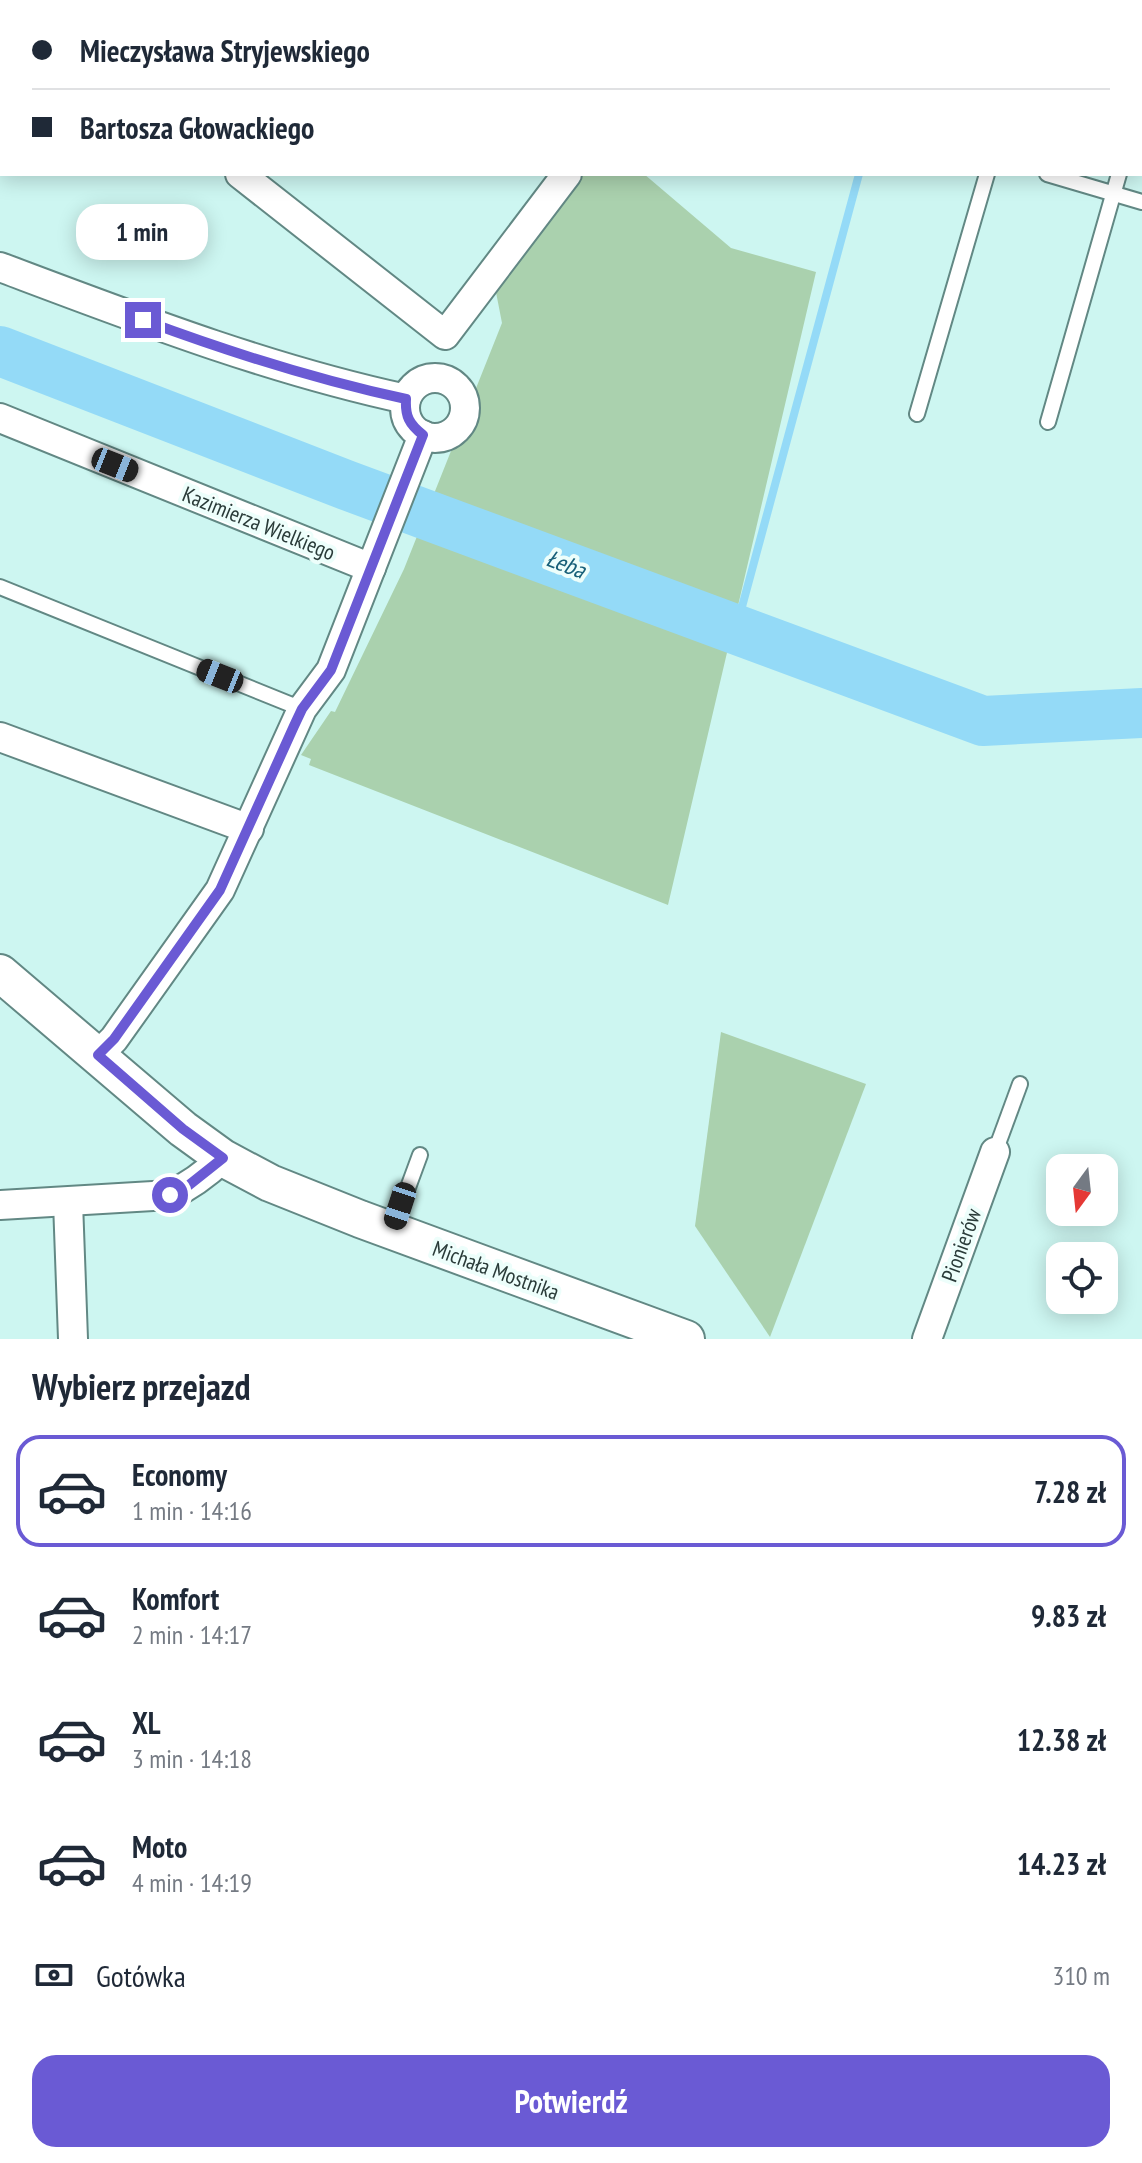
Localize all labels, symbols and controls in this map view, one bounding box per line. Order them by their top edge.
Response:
text: Mieczysława Stryjewskiego [80,31,370,70]
text: Bartosza Głowackiego [80,108,314,147]
callout: 1 min [77,204,209,260]
text: 1 min [116,215,168,248]
route end [125,302,161,338]
car [88,445,142,485]
street label: Kazimierza Wielkiego [179,480,339,566]
water label: Łeba [542,543,591,586]
car [193,656,247,696]
north arrow [1046,1154,1118,1226]
map controls [1046,1154,1118,1314]
route start [152,1177,188,1213]
car [381,1179,419,1233]
street label: Pionierów [935,1204,987,1286]
street label: Michała Mostnika [429,1234,563,1306]
button: locate [1046,1242,1118,1314]
text: Wybierz przejazd [32,1363,251,1410]
icon: car [36,1455,108,1527]
text: Economy [132,1455,227,1494]
text: 7.28 zł [1034,1472,1106,1511]
text: 1 min · 14:16 [132,1494,252,1527]
icon: car [36,1579,108,1651]
text: Komfort [132,1579,219,1618]
text: 9.83 zł [1031,1596,1106,1635]
text: 2 min · 14:17 [132,1618,252,1651]
icon: car [36,1703,108,1775]
text: XL [132,1703,161,1742]
text: 12.38 zł [1017,1720,1106,1759]
text: 3 min · 14:18 [132,1742,252,1775]
icon: car [36,1827,108,1899]
text: Moto [132,1827,187,1866]
text: 14.23 zł [1017,1844,1106,1883]
text: 4 min · 14:19 [132,1866,252,1899]
icon: cash [32,1953,76,1997]
text: Gotówka [96,1956,186,1995]
text: 310 m [1052,1959,1110,1992]
button: Potwierdź [32,2055,1110,2147]

